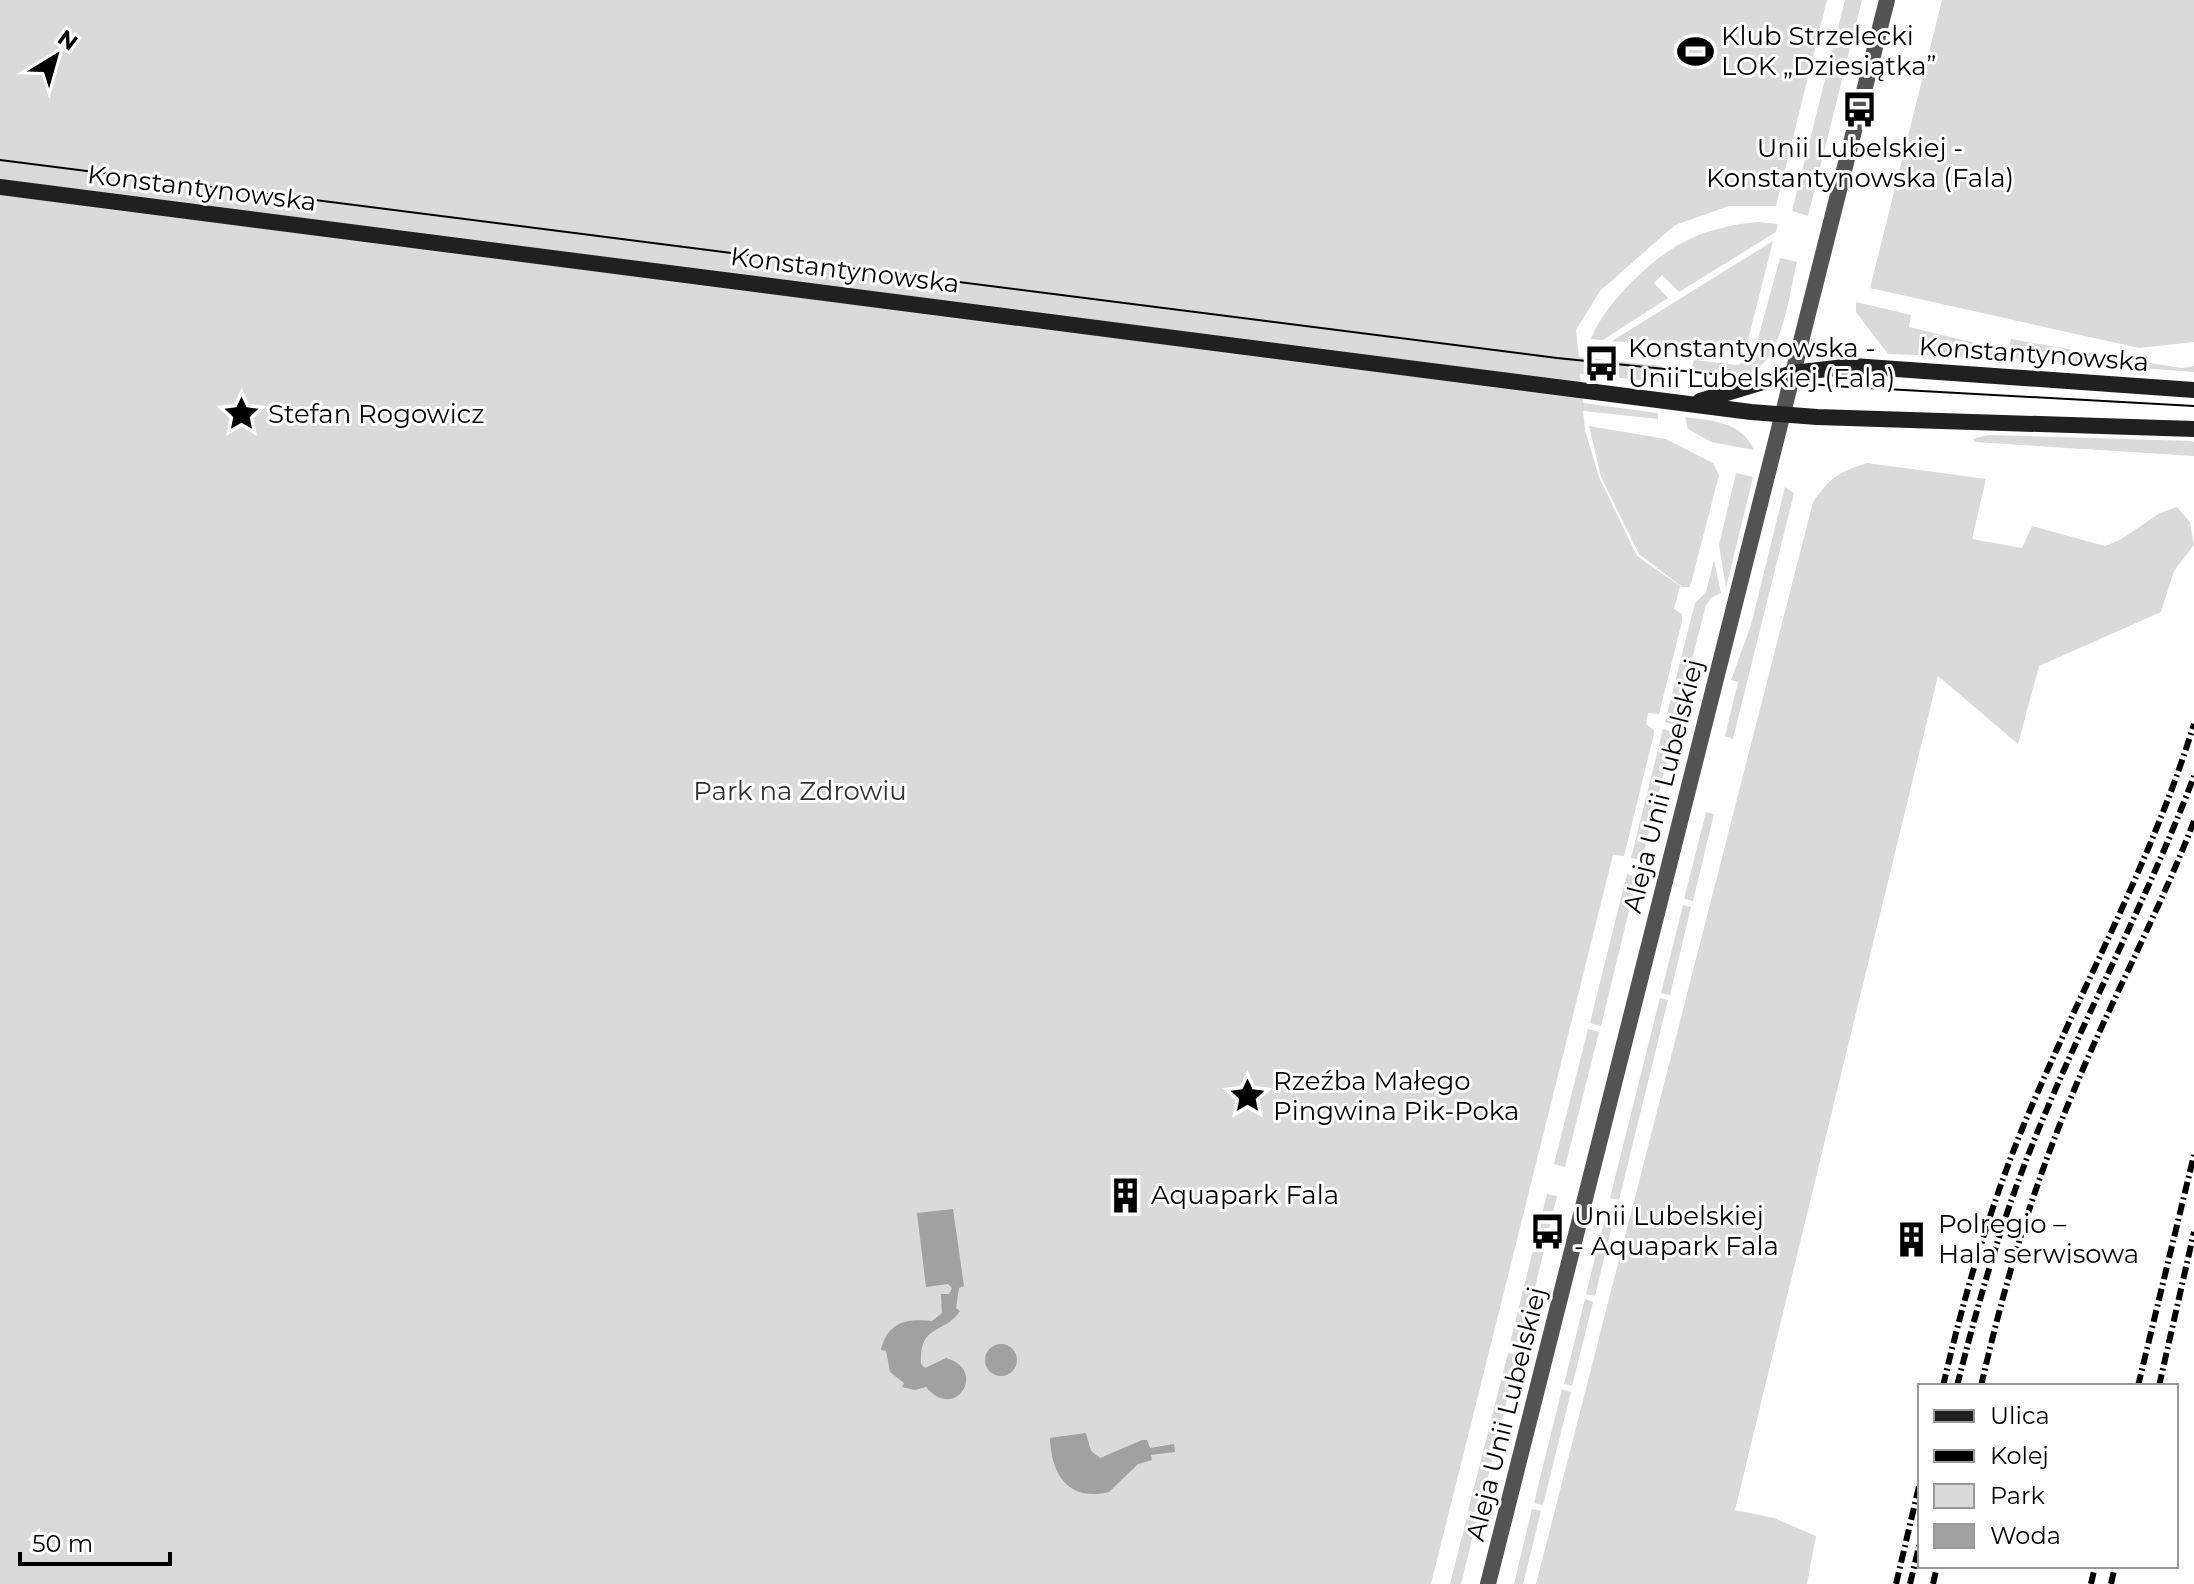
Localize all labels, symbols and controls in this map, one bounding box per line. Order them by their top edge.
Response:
north arrow [16,16,96,96]
place label: Klub Strzelecki LOK „Dziesiątka” [1721,20,1936,82]
text: N [53,24,83,57]
sports icon: Klub Strzelecki LOK „Dziesiątka” [1676,32,1714,70]
bus stop icon: Unii Lubelskiej - Konstantynowska (Fala) [1841,90,1879,128]
place label: Unii Lubelskiej - Konstantynowska (Fala) [1706,132,2014,194]
street label: Konstantynowska [86,158,318,218]
street label: Konstantynowska [729,240,961,300]
street label: Konstantynowska [1918,330,2150,378]
place label: Konstantynowska - Unii Lubelskiej (Fala) [1628,332,1895,394]
bus stop icon: Konstantynowska - Unii Lubelskiej (Fala) [1583,344,1621,382]
place icon: Stefan Rogowicz [223,395,261,433]
place label: Stefan Rogowicz [268,398,484,430]
street label: Aleja Unii Lubelskiej [1616,656,1710,916]
park label: Park na Zdrowiu [693,775,907,807]
place label: Rzeźba Małego Pingwina Pik-Poka [1273,1065,1519,1127]
place icon: Rzeźba Małego Pingwina Pik-Poka [1228,1077,1266,1115]
building icon: Aquapark Fala [1106,1176,1144,1214]
place label: Aquapark Fala [1151,1179,1339,1211]
place label: Unii Lubelskiej - Aquapark Fala [1574,1200,1779,1262]
place label: Polregio – Hala serwisowa [1938,1208,2139,1270]
bus stop icon: Unii Lubelskiej - Aquapark Fala [1529,1212,1567,1250]
building icon: Polregio – Hala serwisowa [1893,1220,1931,1258]
street label: Aleja Unii Lubelskiej [1459,1284,1553,1544]
legend [1918,1384,2178,1568]
text: Ulica [1990,1401,2050,1430]
text: Kolej [1990,1441,2049,1470]
text: Park [1990,1481,2045,1510]
scale bar [20,1516,170,1566]
text: Woda [1990,1521,2061,1550]
text: 50 m [32,1529,93,1558]

